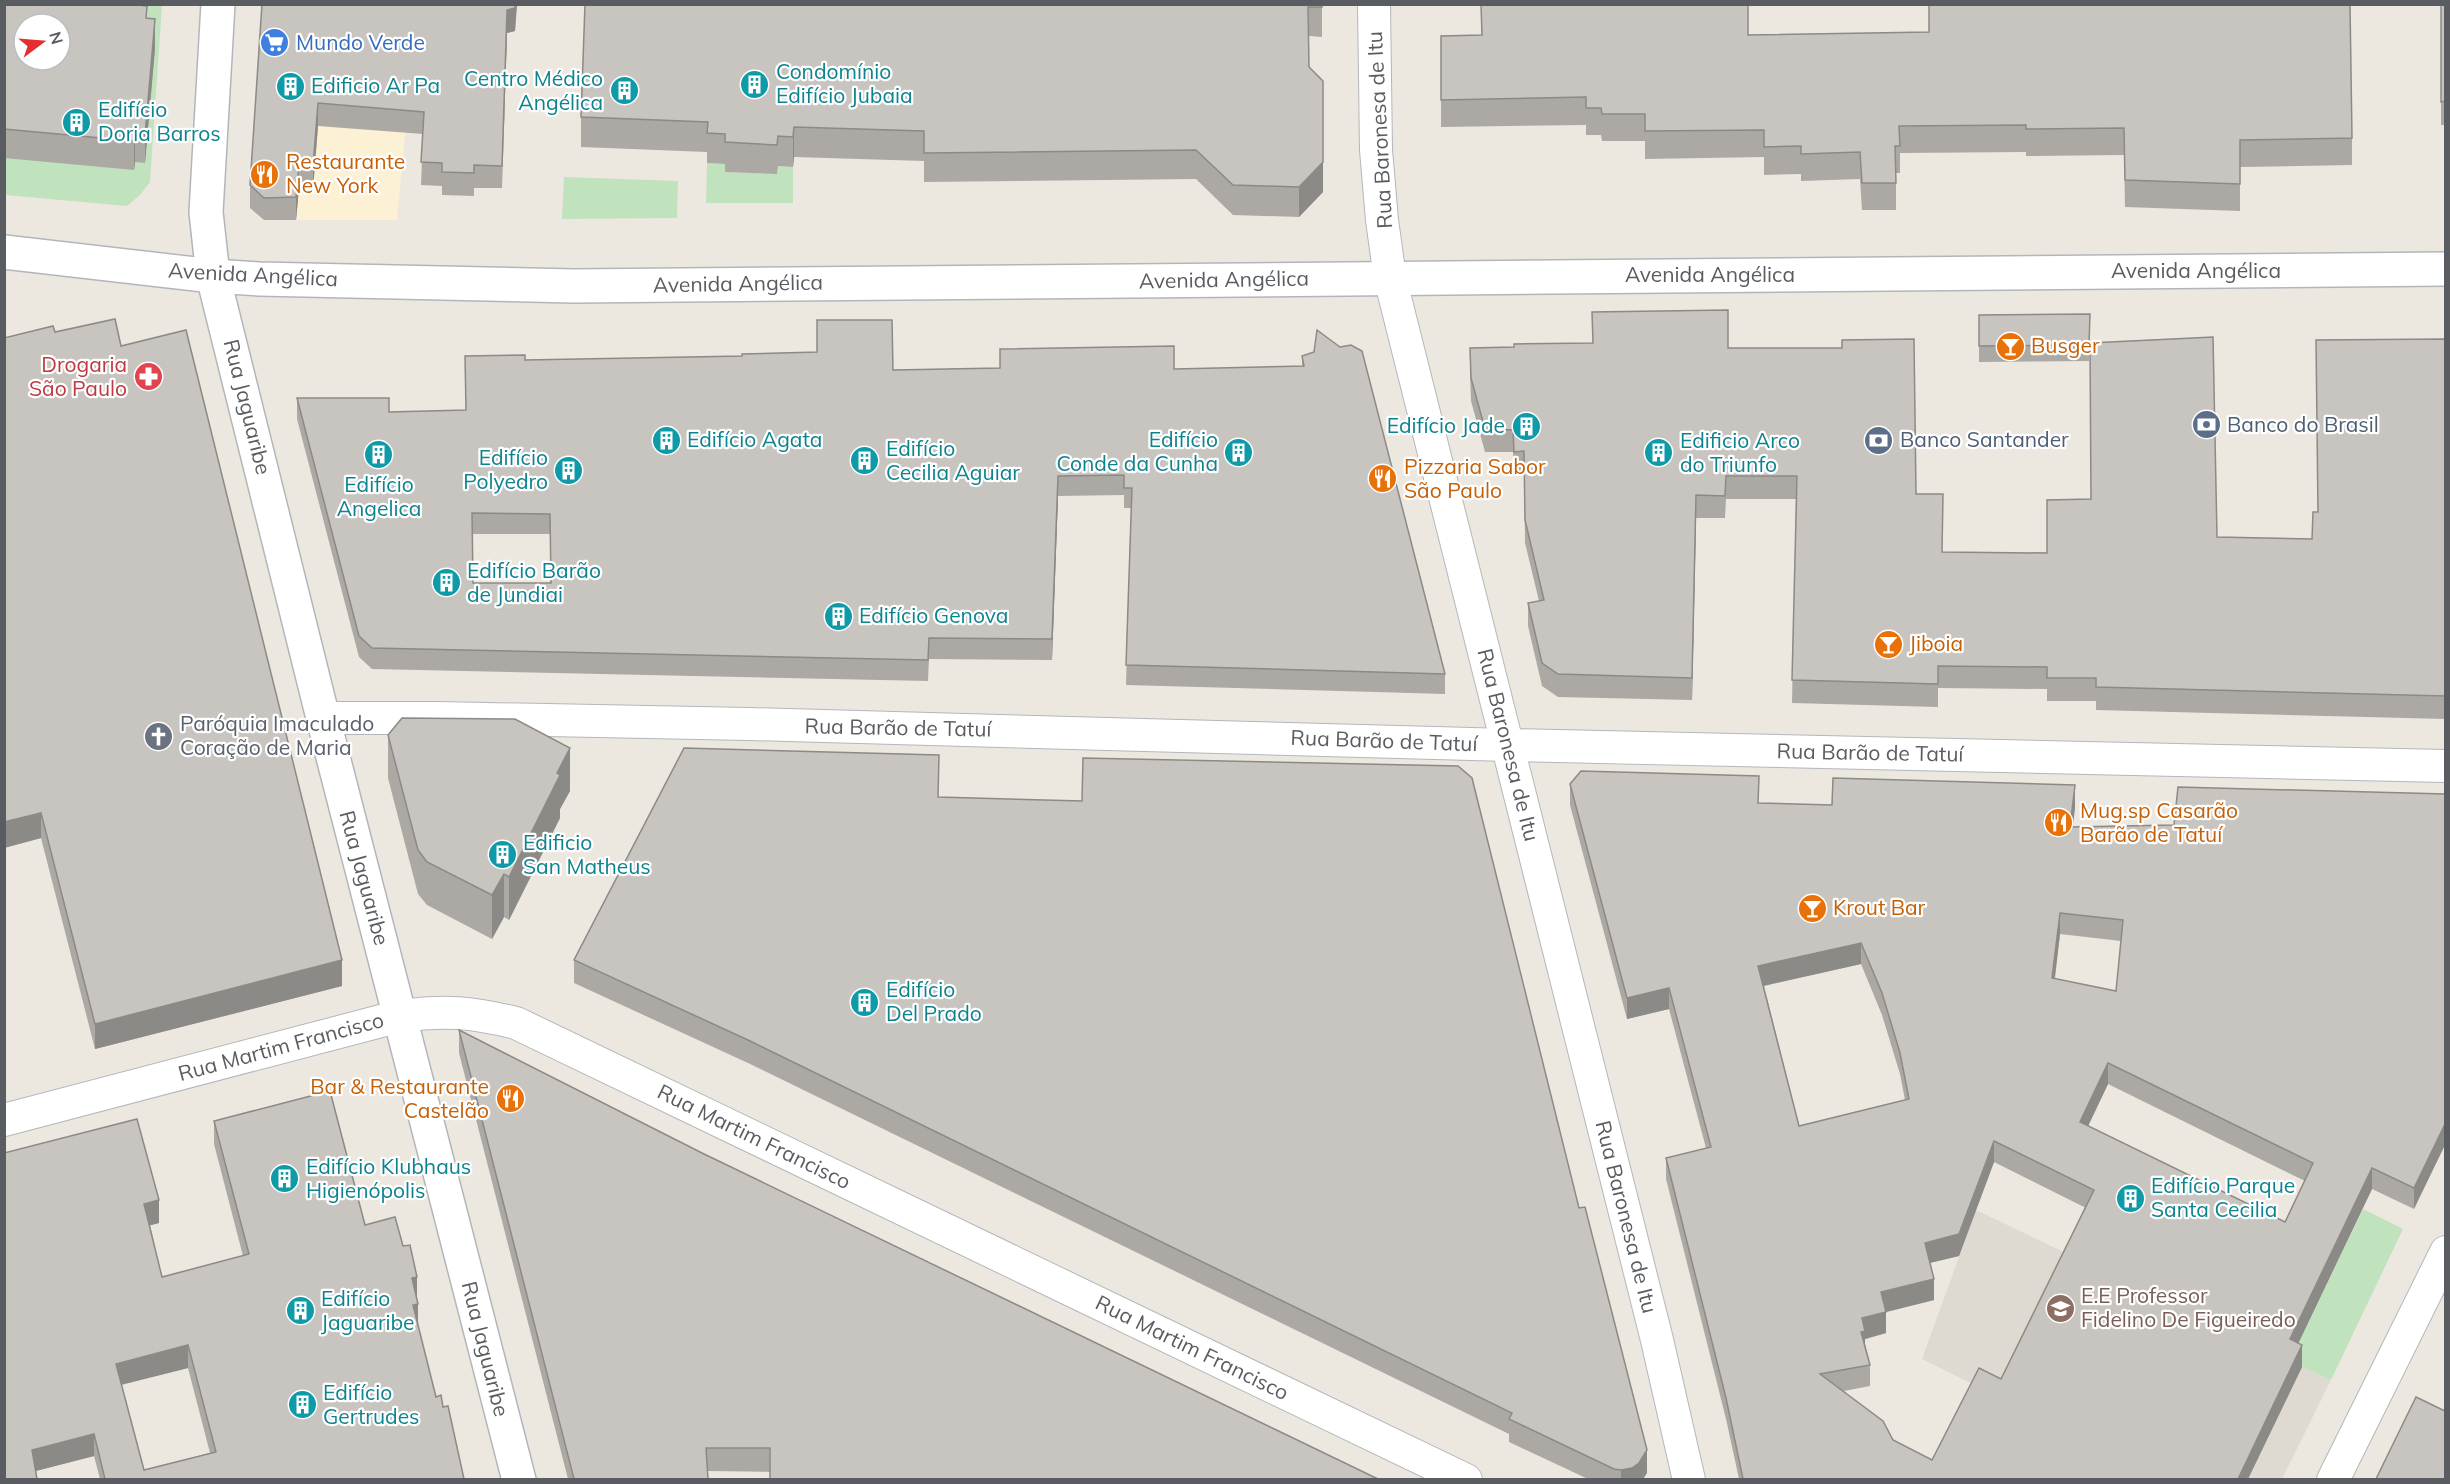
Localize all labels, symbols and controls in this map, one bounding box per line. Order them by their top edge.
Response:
north arrow [12,12,72,72]
supermarket icon: Mundo Verde [259,27,291,59]
text: N [45,29,68,46]
place label: Mundo Verde [296,29,425,55]
street label: Rua Baronesa de Itu [1361,31,1397,229]
place label: Condomínio Edifício Jubaia [776,58,913,108]
place label: Centro Médico Angélica [464,65,603,115]
building icon: Condomínio Edifício Jubaia [739,68,771,100]
building icon: Edificio Ar Pa [274,70,306,102]
place label: Edificio Ar Pa [311,72,440,98]
building icon: Centro Médico Angélica [608,75,640,107]
place label: Edifício Doria Barros [98,96,221,146]
building icon: Edifício Doria Barros [61,106,93,138]
place label: Restaurante New York [286,148,405,198]
restaurant icon: Restaurante New York [249,158,281,190]
street label: Avenida Angélica [167,257,339,291]
street label: Avenida Angélica [2111,257,2281,283]
street label: Avenida Angélica [1625,261,1795,287]
street label: Avenida Angélica [1139,265,1309,293]
street label: Avenida Angélica [653,269,823,297]
bar icon: Busger [1994,330,2026,362]
place label: Busger [2031,332,2100,358]
street label: Rua Jaguaribe [219,337,277,477]
place label: Drogaria São Paulo [29,351,127,401]
pharmacy icon: Drogaria São Paulo [132,361,164,393]
bank icon: Banco do Brasil [2190,409,2222,441]
building icon: Edifício Jade [1510,410,1542,442]
place label: Banco do Brasil [2227,411,2379,437]
place label: Edifício Jade [1387,412,1505,438]
building icon: Edifício Agata [650,424,682,456]
bank icon: Banco Santander [1863,424,1895,456]
place label: Edifício Agata [687,426,822,452]
place label: Edifício Conde da Cunha [1056,426,1218,476]
place label: Banco Santander [1900,426,2069,452]
place label: Edificio Arco do Triunfo [1680,427,1800,477]
place label: Edifício Cecilia Aguiar [886,435,1020,485]
building icon: Edifício Conde da Cunha [1223,436,1255,468]
building icon: Edificio Arco do Triunfo [1643,437,1675,469]
building icon: Edifício Angelica [363,438,395,470]
place label: Edifício Polyedro [463,444,548,494]
building icon: Edifício Cecilia Aguiar [849,445,881,477]
place label: Pizzaria Sabor São Paulo [1404,453,1546,503]
building icon: Edifício Polyedro [553,454,585,486]
restaurant icon: Pizzaria Sabor São Paulo [1367,463,1399,495]
place label: Edifício Angelica [337,471,421,521]
place label: Edifício Barão de Jundiai [467,557,601,607]
building icon: Edifício Barão de Jundiai [430,567,462,599]
building icon: Edifício Genova [822,600,854,632]
place label: Edifício Genova [859,602,1008,628]
bar icon: Jiboia [1872,628,1904,660]
place label: Jiboia [1909,630,1963,656]
street label: Rua Baronesa de Itu [1472,646,1546,844]
place label: Paróquia Imaculado Coração de Maria [180,710,374,760]
street label: Rua Barão de Tatuí [804,712,993,742]
church icon: Paróquia Imaculado Coração de Maria [143,720,175,752]
street label: Rua Barão de Tatuí [1290,724,1479,756]
street label: Rua Barão de Tatuí [1776,737,1965,767]
place label: Mug.sp Casarão Barão de Tatuí [2080,797,2238,847]
restaurant icon: Mug.sp Casarão Barão de Tatuí [2043,807,2075,839]
street label: Rua Jaguaribe [335,808,395,948]
place label: Edificio San Matheus [523,829,651,879]
building icon: Edificio San Matheus [486,839,518,871]
bar icon: Krout Bar [1796,892,1828,924]
place label: Krout Bar [1833,894,1926,920]
place label: Edifício Del Prado [886,976,982,1026]
building icon: Edifício Del Prado [849,986,881,1018]
street label: Rua Martim Francisco [175,1006,386,1086]
place label: Bar & Restaurante Castelão [310,1073,489,1123]
street label: Rua Martim Francisco [654,1078,855,1194]
restaurant icon: Bar & Restaurante Castelão [494,1083,526,1115]
street label: Rua Baronesa de Itu [1590,1118,1664,1316]
place label: Edifício Klubhaus Higienópolis [306,1153,471,1203]
building icon: Edifício Klubhaus Higienópolis [269,1163,301,1195]
place label: Edifício Parque Santa Cecilia [2151,1172,2295,1222]
building icon: Edifício Parque Santa Cecilia [2114,1182,2146,1214]
street label: Rua Jaguaribe [457,1279,515,1419]
place label: E.E Professor Fidelino De Figueiredo [2081,1282,2296,1332]
place label: Edifício Jaguaribe [321,1285,415,1335]
street label: Rua Martim Francisco [1092,1289,1293,1405]
school or university icon: E.E Professor Fidelino De Figueiredo [2044,1292,2076,1324]
building icon: Edifício Jaguaribe [284,1295,316,1327]
place label: Edifício Gertrudes [323,1379,419,1429]
building icon: Edifício Gertrudes [286,1389,318,1421]

